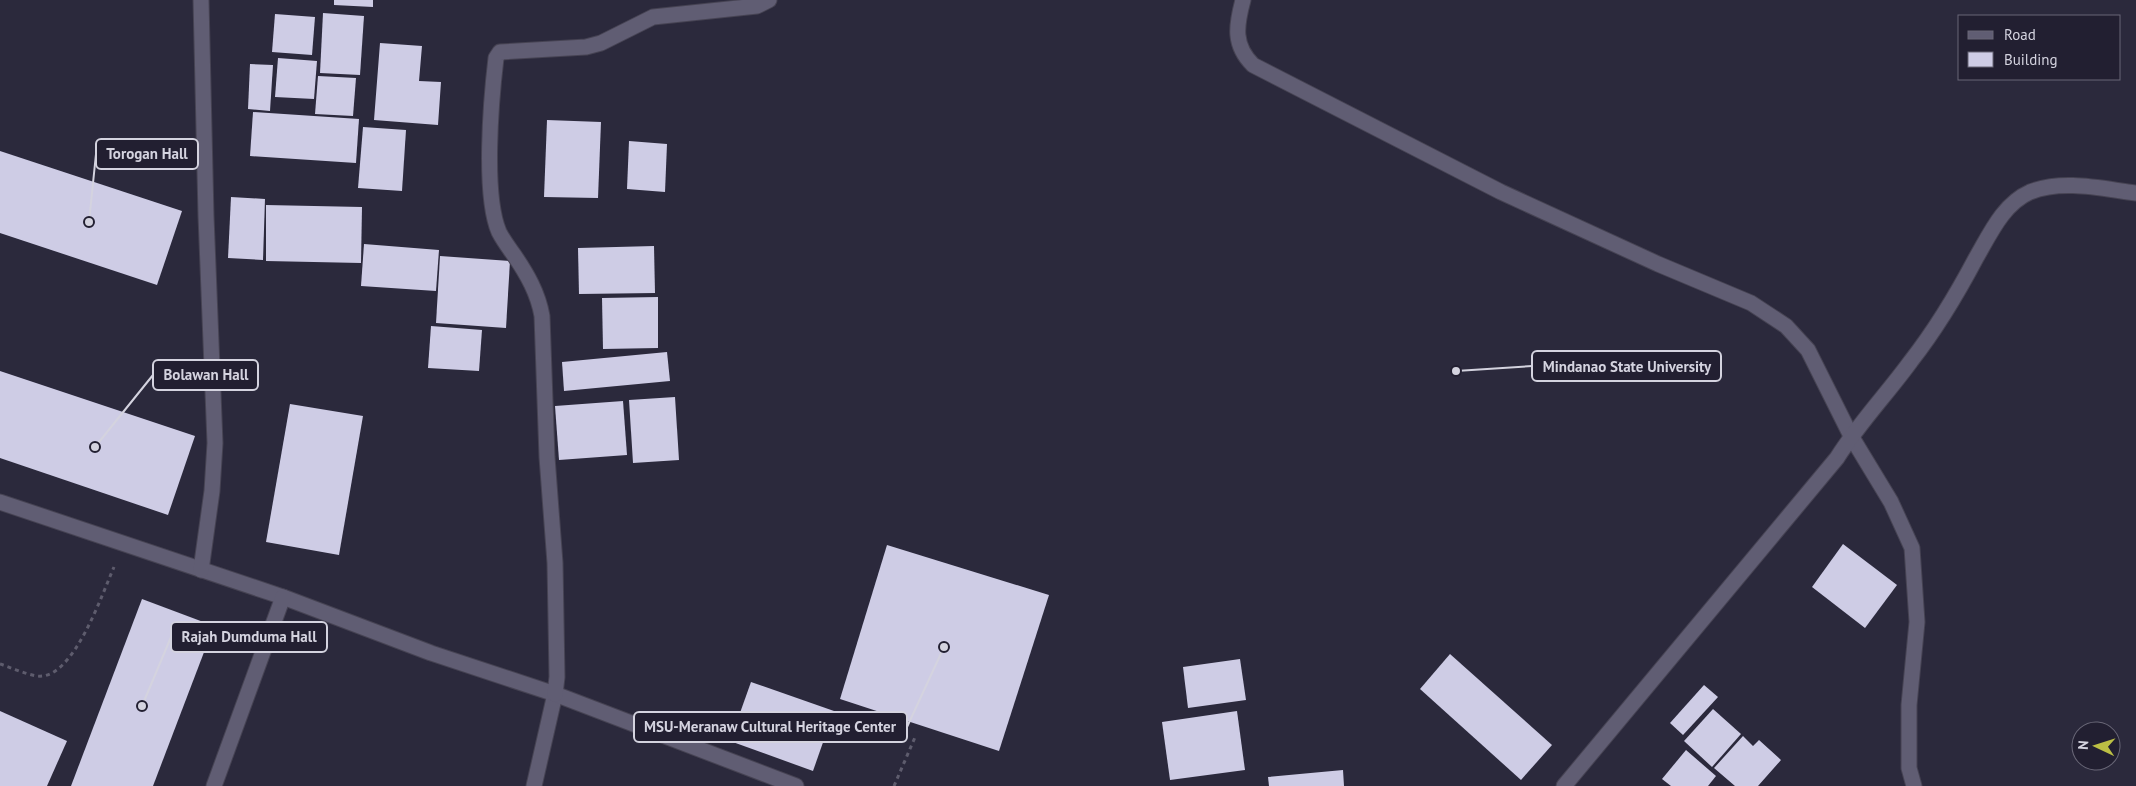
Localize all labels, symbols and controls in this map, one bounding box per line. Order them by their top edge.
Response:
legend [1958,15,2121,80]
text: Road [2004,25,2036,44]
text: Building [2004,50,2058,69]
callout: Torogan Hall [96,139,198,169]
text: Torogan Hall [106,144,188,163]
callout: Mindanao State University [1532,351,1721,381]
text: Mindanao State University [1543,357,1712,376]
callout: Bolawan Hall [153,360,258,390]
text: Bolawan Hall [163,365,249,384]
callout: Rajah Dumduma Hall [171,622,327,652]
text: Rajah Dumduma Hall [181,627,317,646]
callout: MSU-Meranaw Cultural Heritage Center [634,712,907,742]
text: MSU-Meranaw Cultural Heritage Center [644,717,897,736]
north arrow [2071,721,2121,771]
text: N [2074,740,2092,750]

